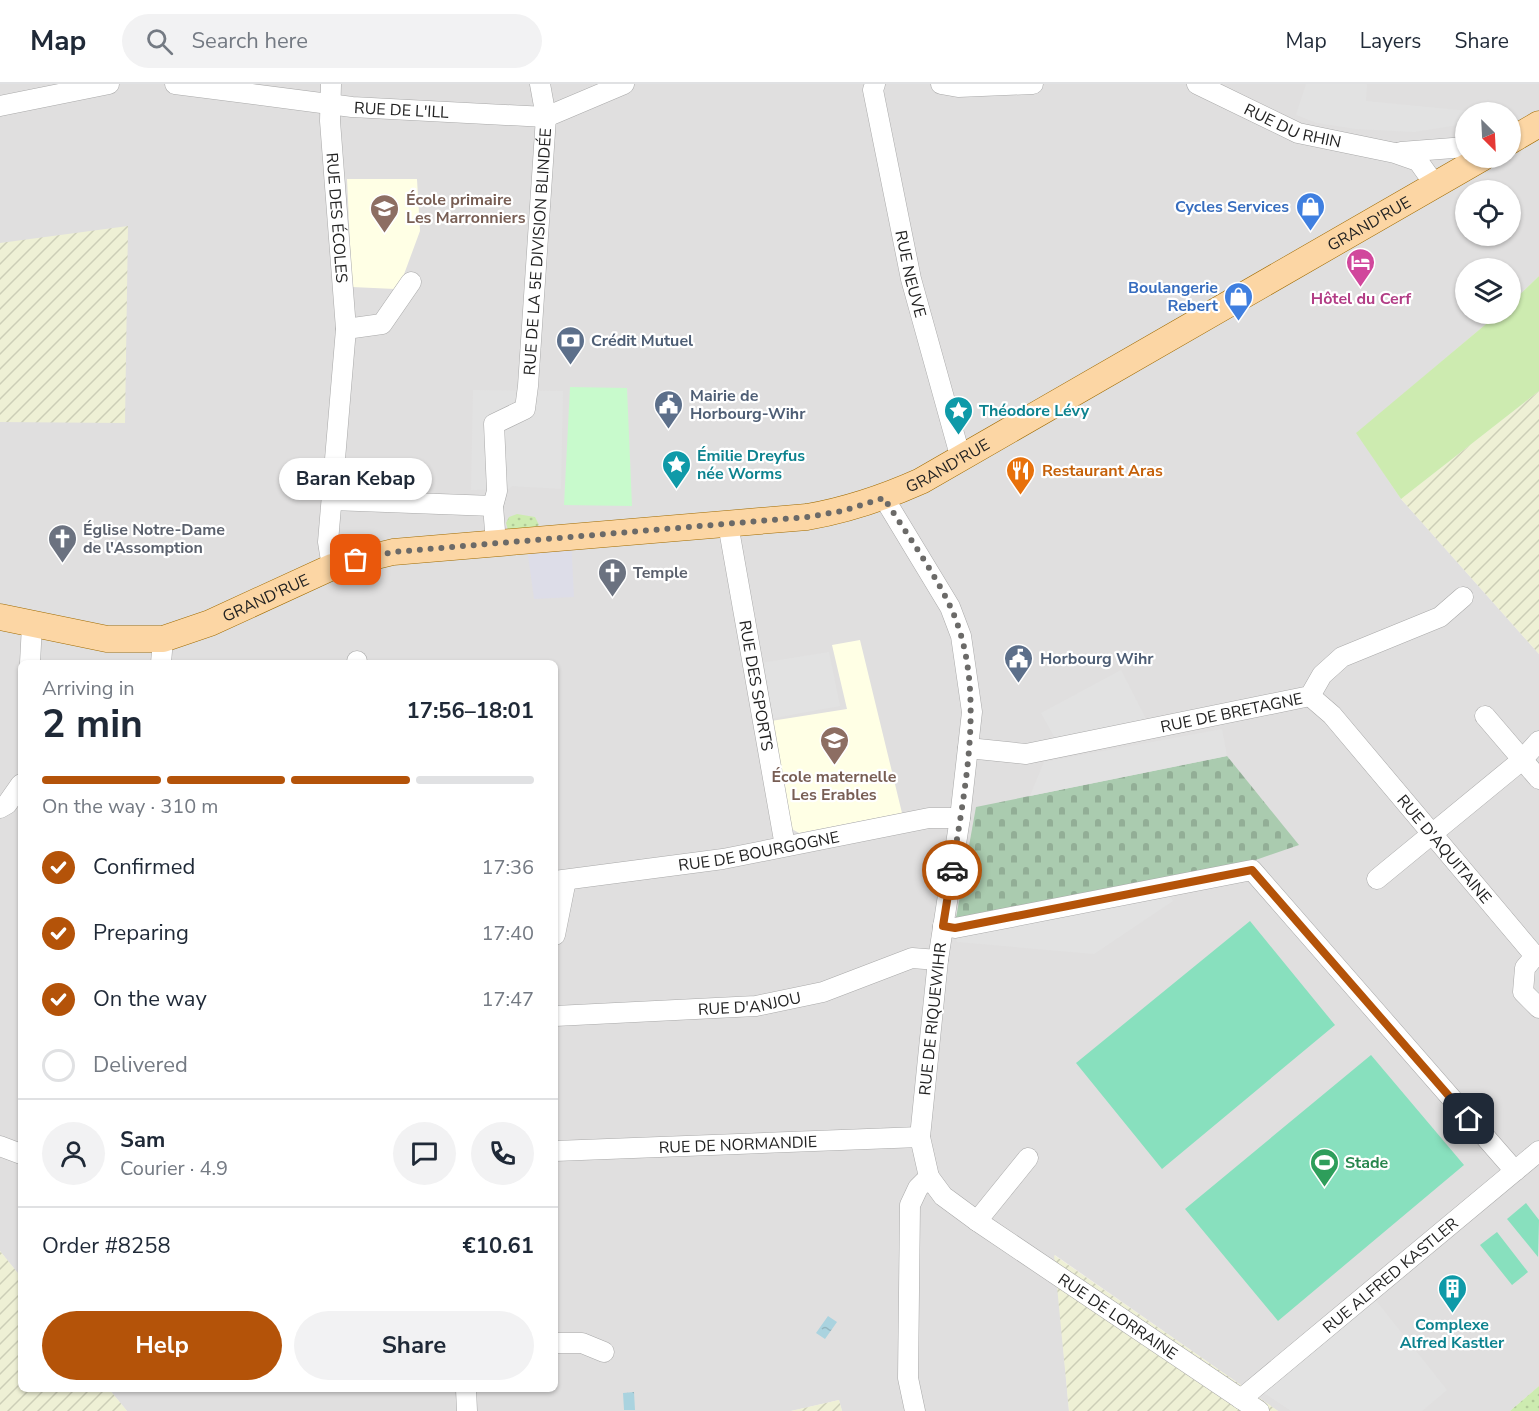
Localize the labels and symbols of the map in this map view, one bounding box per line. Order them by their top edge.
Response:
street label: RUE DE L'ILL [353,97,450,124]
street label: RUE DU RHIN [1240,98,1343,154]
north arrow [1455,102,1521,168]
street label: RUE DE LA 5E DIVISION BLINDÉE [519,127,557,376]
street label: RUE DES ÉCOLES [320,152,352,284]
place label: École primaire Les Marronniers [406,189,526,229]
shop icon: Cycles Services [1294,190,1326,232]
street label: GRAND'RUE [1324,191,1415,257]
school or university icon: École primaire Les Marronniers [369,192,401,234]
place label: Cycles Services [1175,196,1289,218]
street label: RUE NEUVE [889,228,931,320]
hotel icon: Hôtel du Cerf [1345,246,1377,288]
place label: Boulangerie Rebert [1128,277,1219,317]
shop icon: Boulangerie Rebert [1223,280,1255,322]
place label: Hôtel du Cerf [1311,288,1412,310]
bank icon: Crédit Mutuel [554,324,586,366]
place label: Crédit Mutuel [591,330,693,352]
place label: Mairie de Horbourg-Wihr [690,385,806,425]
public building icon: Mairie de Horbourg-Wihr [653,388,685,430]
place icon: Théodore Lévy [942,394,974,436]
place label: Théodore Lévy [979,400,1090,422]
street label: GRAND'RUE [903,434,994,498]
place label: Émilie Dreyfus née Worms [697,445,805,485]
place icon: Émilie Dreyfus née Worms [660,448,692,490]
restaurant icon: Restaurant Aras [1005,454,1037,496]
callout: Baran Kebap [280,458,433,500]
place label: Restaurant Aras [1042,460,1163,482]
place label: Église Notre-Dame de l'Assomption [83,519,225,559]
church icon: Église Notre-Dame de l'Assomption [46,522,78,564]
pin [330,534,381,585]
church icon: Temple [596,556,628,598]
place label: Temple [633,562,688,584]
street label: GRAND'RUE [219,569,313,628]
street label: RUE DES SPORTS [733,619,778,753]
public building icon: Horbourg Wihr [1003,642,1035,684]
place label: Horbourg Wihr [1040,648,1154,670]
street label: RUE DE BRETAGNE [1159,688,1305,738]
school or university icon: École maternelle Les Erables [818,724,850,766]
place label: École maternelle Les Erables [772,766,897,806]
street label: RUE D'AQUITAINE [1392,790,1496,909]
street label: RUE DE BOURGOGNE [677,826,841,877]
courier [922,840,982,900]
street label: RUE DE RIQUEWIHR [914,941,952,1097]
street label: RUE D'ANJOU [697,987,803,1021]
pin [1443,1093,1494,1144]
street label: RUE DE NORMANDIE [658,1131,818,1159]
sports icon: Stade [1308,1146,1340,1188]
place label: Stade [1345,1152,1389,1174]
street label: RUE ALFRED KASTLER [1318,1213,1463,1339]
street label: RUE DE LORRAINE [1053,1269,1182,1365]
building icon: Complexe Alfred Kastler [1436,1272,1468,1314]
place label: Complexe Alfred Kastler [1400,1314,1505,1354]

